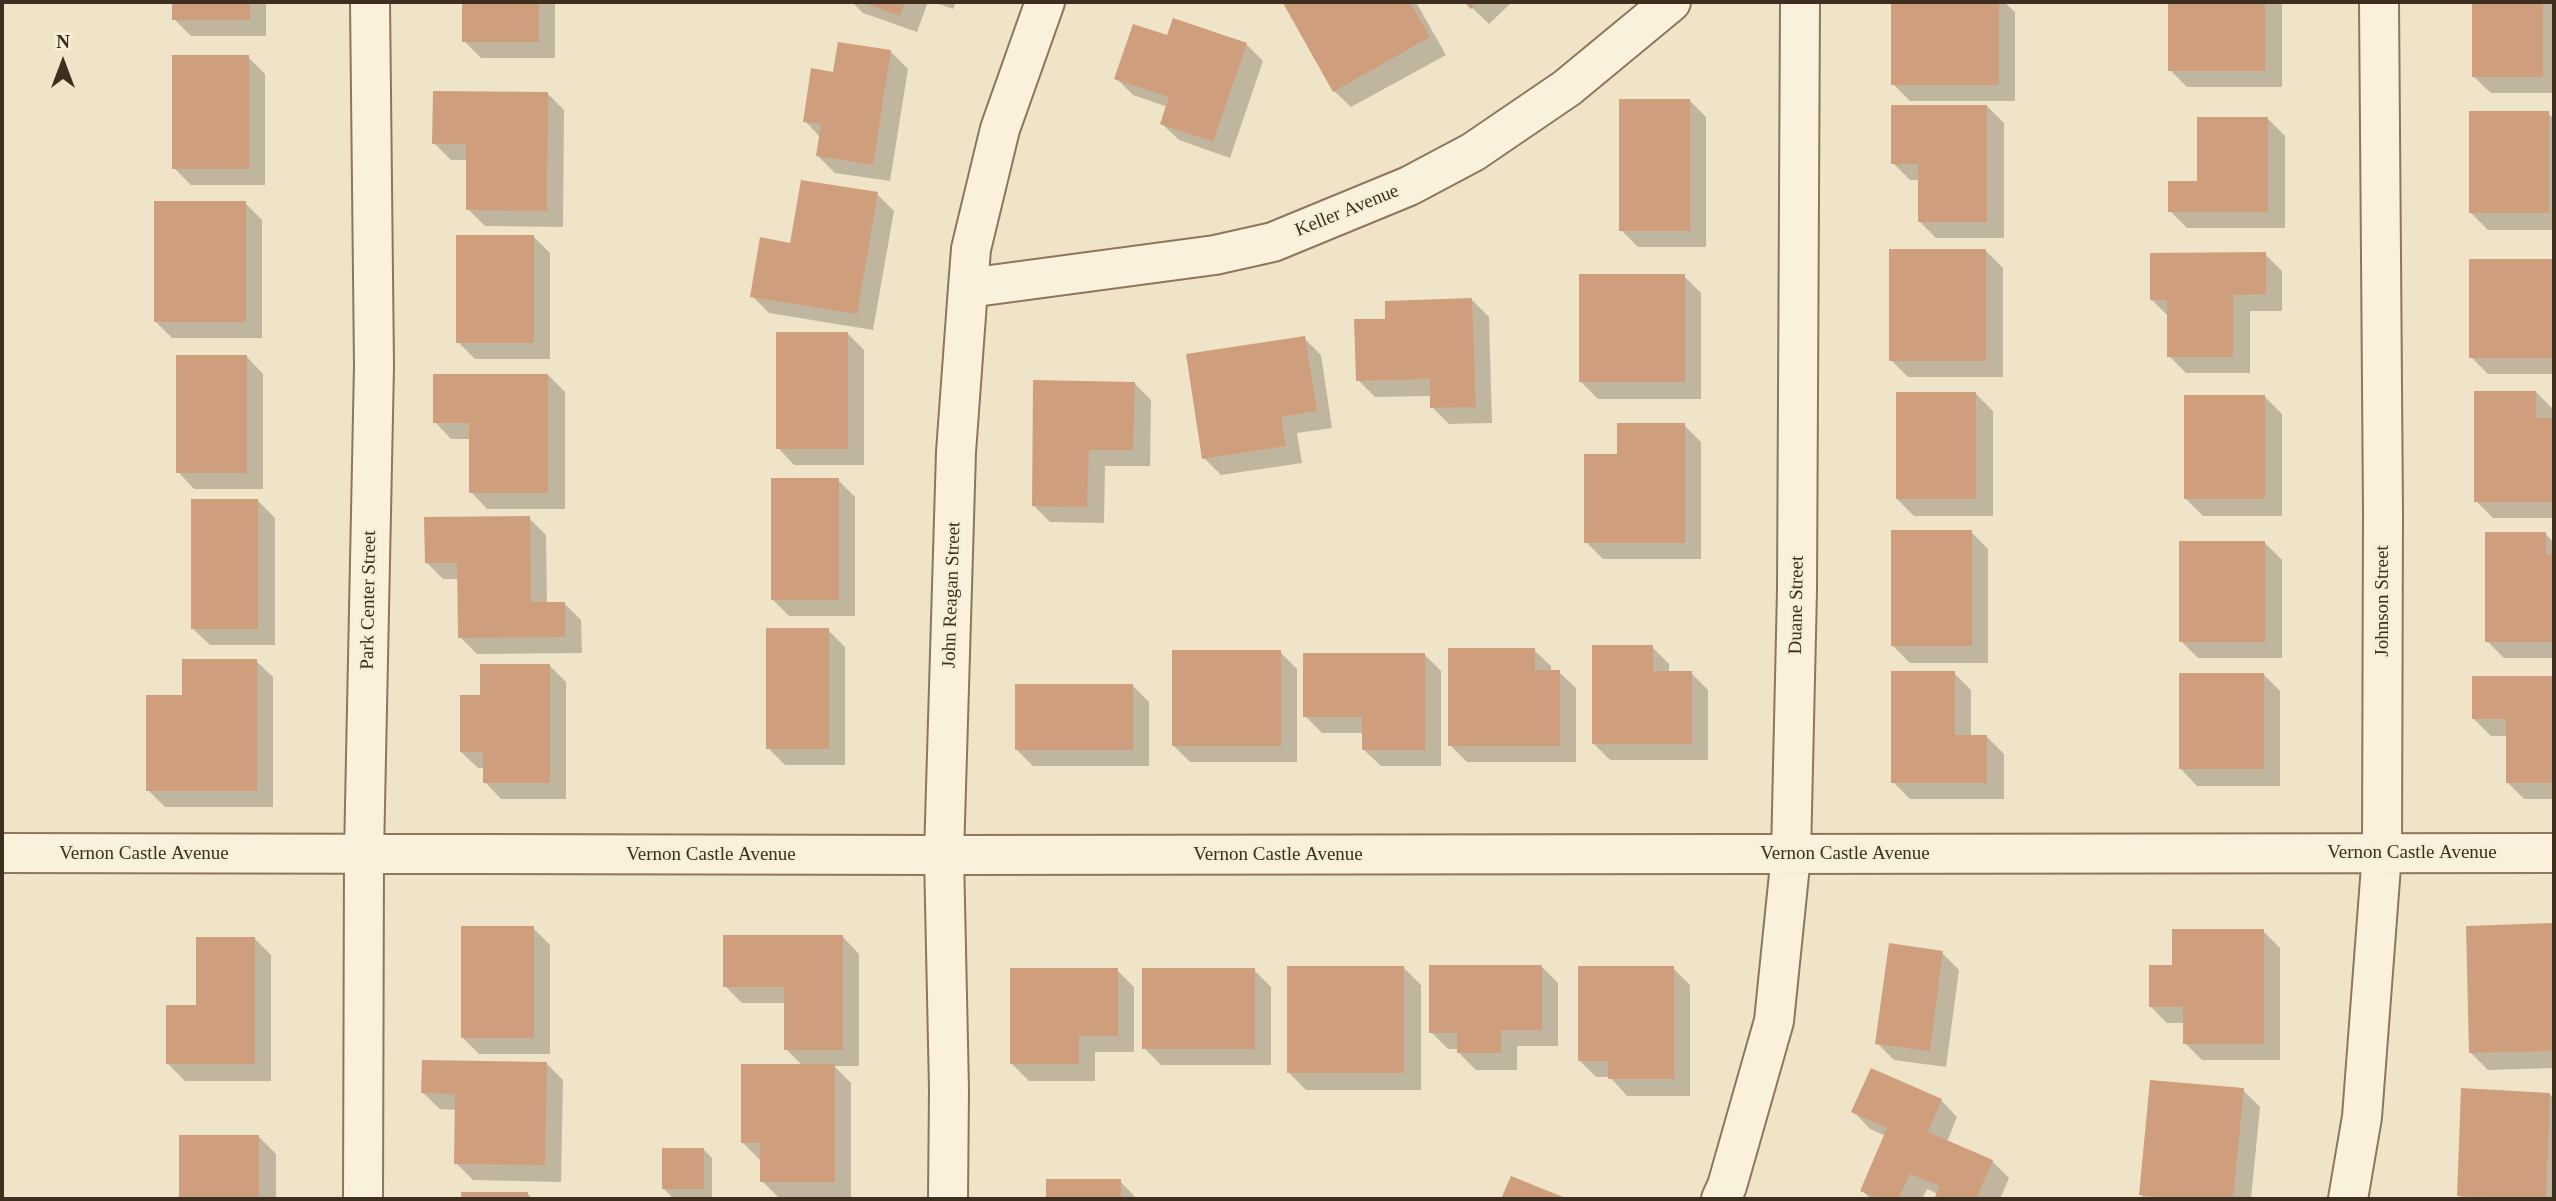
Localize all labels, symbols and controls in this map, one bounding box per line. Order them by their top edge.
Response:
north arrow [28,28,98,98]
text: N [56,31,70,52]
street label: Keller Avenue [1292,180,1402,242]
street label: John Reagan Street [938,521,966,669]
street label: Park Center Street [356,530,382,670]
street label: Johnson Street [2372,545,2394,657]
street label: Duane Street [1785,555,1809,655]
street label: Vernon Castle Avenue [2327,842,2497,864]
street label: Vernon Castle Avenue [59,843,229,865]
street label: Vernon Castle Avenue [1760,843,1930,865]
street label: Vernon Castle Avenue [626,844,796,866]
street label: Vernon Castle Avenue [1193,844,1363,866]

